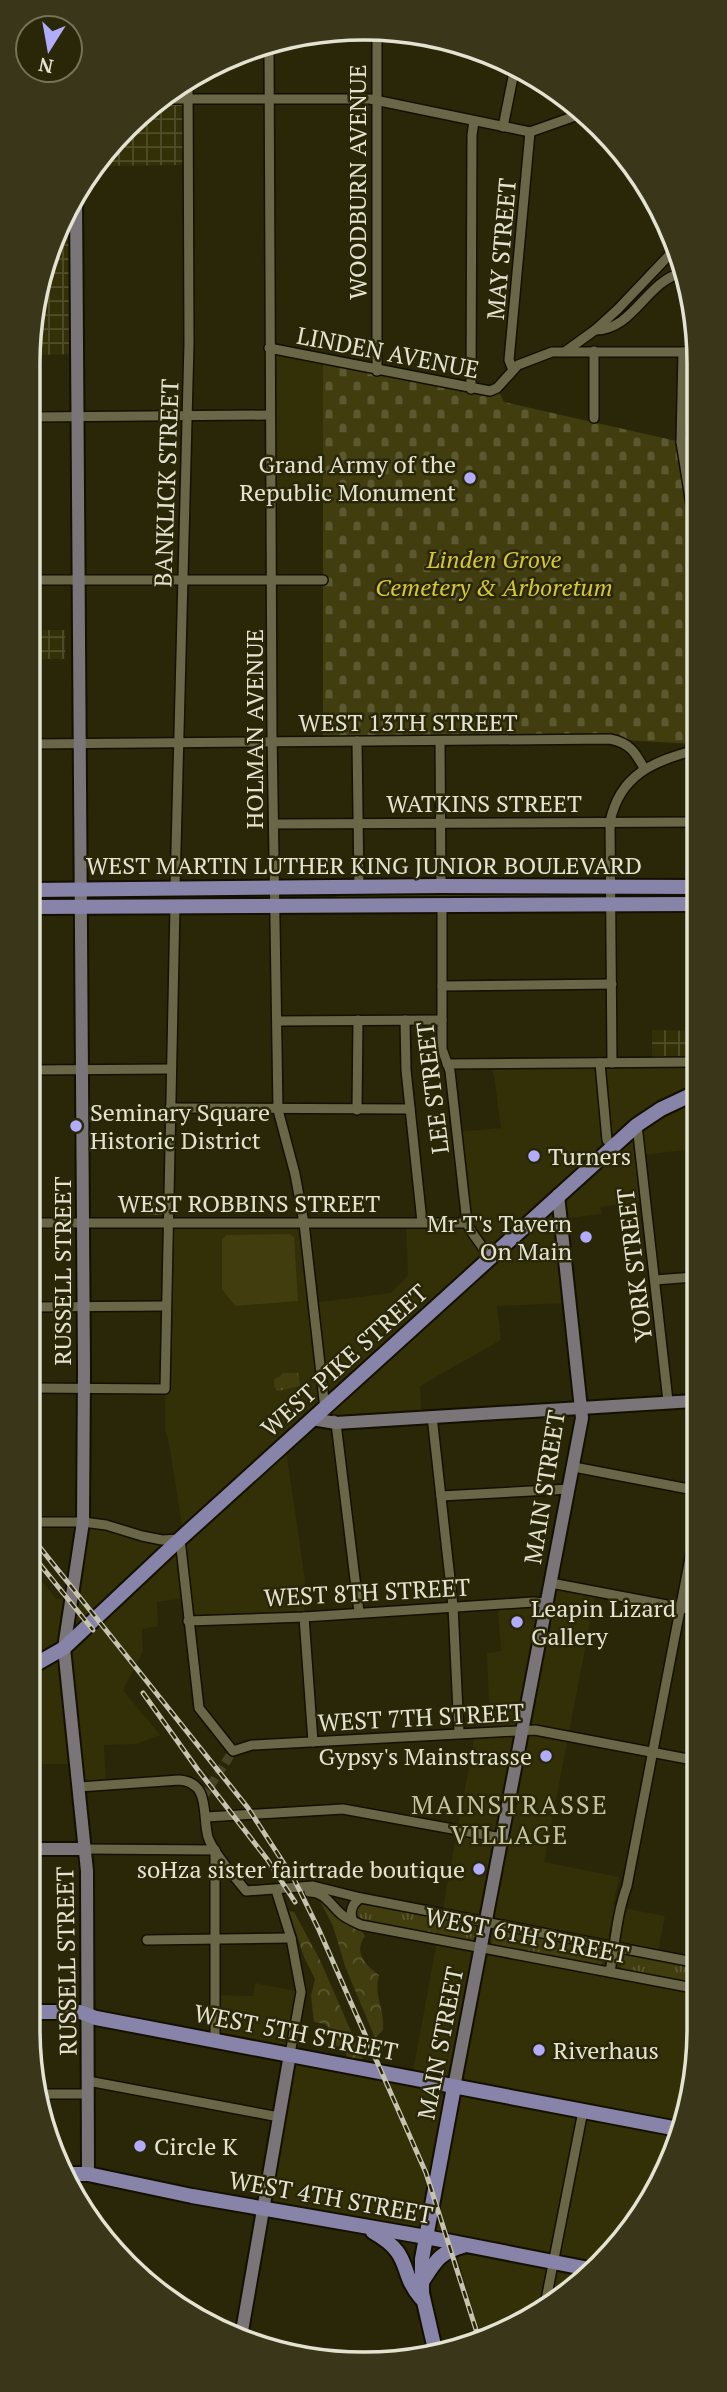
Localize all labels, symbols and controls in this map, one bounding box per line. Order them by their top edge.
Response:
north arrow [14,14,84,84]
text: N [36,52,55,80]
street label: WOODBURN AVENUE [341,64,373,300]
street label: MAY STREET [479,177,523,321]
street label: LINDEN AVENUE [294,319,482,385]
street label: BANKLICK STREET [146,378,186,588]
place label: Grand Army of the Republic Monument [239,448,456,508]
marker: Grand Army of the Republic Monument [462,470,478,486]
park label: Linden Grove Cemetery & Arboretum [375,543,613,603]
street label: HOLMAN AVENUE [238,629,270,829]
street label: WEST 13TH STREET [298,706,518,738]
street label: WATKINS STREET [386,787,582,819]
street label: WEST MARTIN LUTHER KING JUNIOR BOULEVARD [86,849,642,881]
street label: LEE STREET [408,1020,456,1156]
place label: Seminary Square Historic District [90,1096,270,1156]
marker: Seminary Square Historic District [68,1118,84,1134]
place label: Turners [548,1140,631,1172]
marker: Turners [526,1148,542,1164]
street label: RUSSELL STREET [46,1176,78,1366]
street label: YORK STREET [609,1186,659,1344]
street label: WEST ROBBINS STREET [118,1187,380,1219]
place label: Mr T's Tavern On Main [427,1207,572,1267]
marker: Mr T's Tavern On Main [578,1229,594,1245]
street label: WEST PIKE STREET [254,1276,434,1443]
street label: MAIN STREET [516,1408,572,1566]
street label: WEST 8TH STREET [263,1571,471,1613]
place label: Leapin Lizard Gallery [531,1592,676,1652]
marker: Leapin Lizard Gallery [509,1614,525,1630]
street label: WEST 7TH STREET [317,1696,525,1738]
place label: Gypsy's Mainstrasse [319,1740,532,1772]
marker: Gypsy's Mainstrasse [538,1748,554,1764]
district label: MAINSTRASSE VILLAGE [411,1787,609,1851]
place label: soHza sister fairtrade boutique [137,1853,465,1885]
marker: soHza sister fairtrade boutique [471,1861,487,1877]
street label: RUSSELL STREET [48,1866,84,2056]
street label: WEST 6TH STREET [423,1900,632,1970]
street label: MAIN STREET [410,1964,471,2122]
street label: WEST 5TH STREET [192,1997,401,2067]
place label: Riverhaus [553,2034,659,2066]
marker: Riverhaus [531,2042,547,2058]
place label: Circle K [154,2130,238,2162]
marker: Circle K [132,2138,148,2154]
street label: WEST 4TH STREET [226,2163,436,2231]

